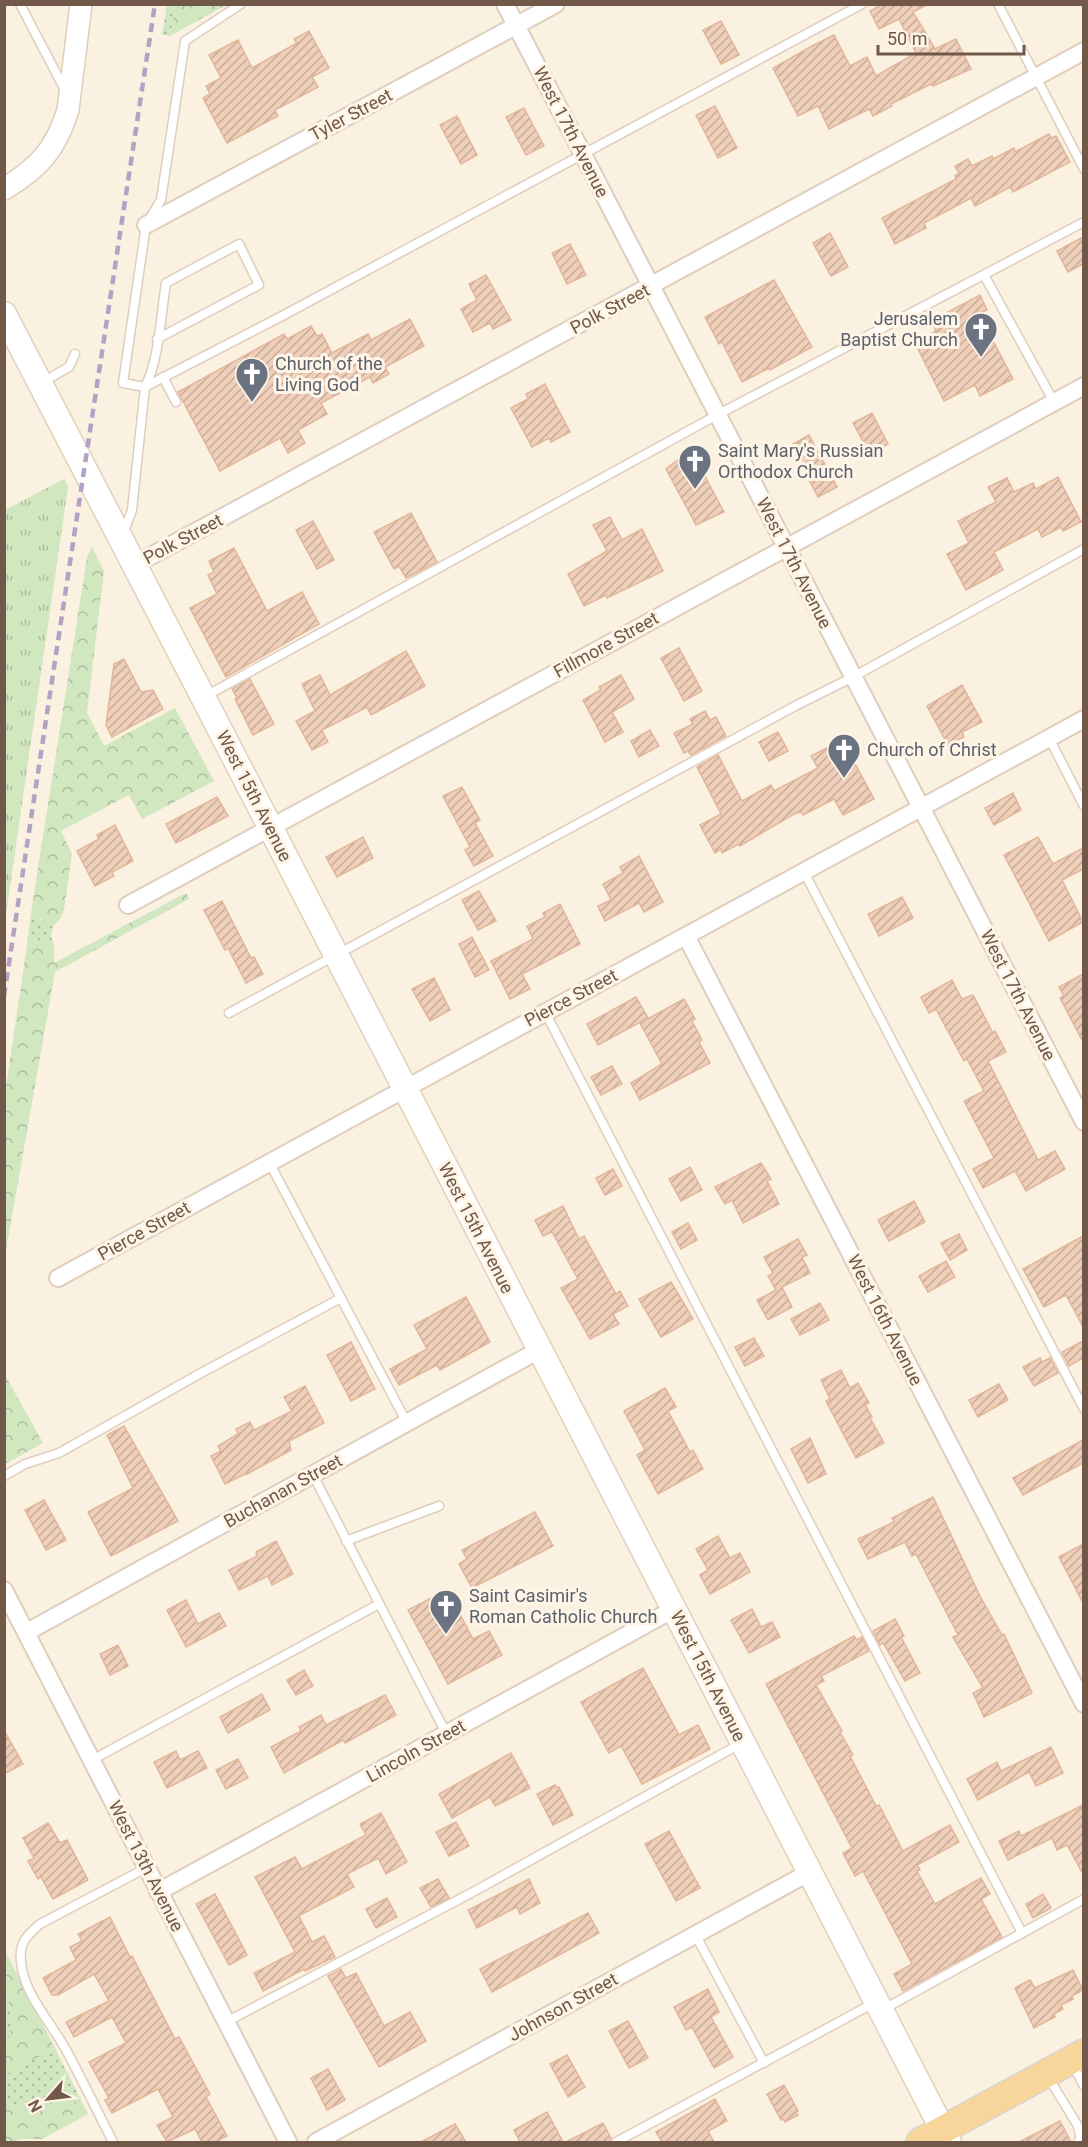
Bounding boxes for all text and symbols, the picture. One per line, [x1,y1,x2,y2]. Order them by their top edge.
scale bar [878,18,1024,56]
text: 50 m [887,28,927,49]
street label: West 17th Avenue [529,63,614,201]
street label: Tyler Street [306,84,396,145]
street label: Polk Street [566,279,653,338]
place label: Jerusalem Baptist Church [840,308,958,350]
church icon: Jerusalem Baptist Church [963,311,999,358]
place label: Church of the Living God [275,353,383,395]
church icon: Church of the Living God [234,356,270,403]
place label: Saint Mary's Russian Orthodox Church [718,440,883,482]
church icon: Saint Mary's Russian Orthodox Church [677,443,713,490]
street label: West 17th Avenue [752,494,837,632]
street label: Polk Street [139,509,226,568]
street label: Fillmore Street [550,607,662,682]
street label: West 15th Avenue [212,727,297,865]
church icon: Church of Christ [826,732,862,779]
place label: Church of Christ [867,739,997,760]
street label: West 17th Avenue [976,926,1061,1064]
street label: Pierce Street [521,964,621,1031]
street label: West 15th Avenue [434,1159,519,1297]
street label: Pierce Street [94,1197,194,1265]
street label: West 16th Avenue [843,1251,928,1389]
street label: Buchanan Street [220,1449,346,1532]
place label: Saint Casimir's Roman Catholic Church [469,1585,657,1627]
church icon: Saint Casimir's Roman Catholic Church [428,1588,464,1635]
street label: West 15th Avenue [666,1607,751,1745]
street label: Lincoln Street [363,1715,469,1786]
street label: West 13th Avenue [104,1797,189,1935]
street label: Johnson Street [505,1968,621,2045]
north arrow [18,2069,78,2129]
text: N [24,2096,46,2115]

